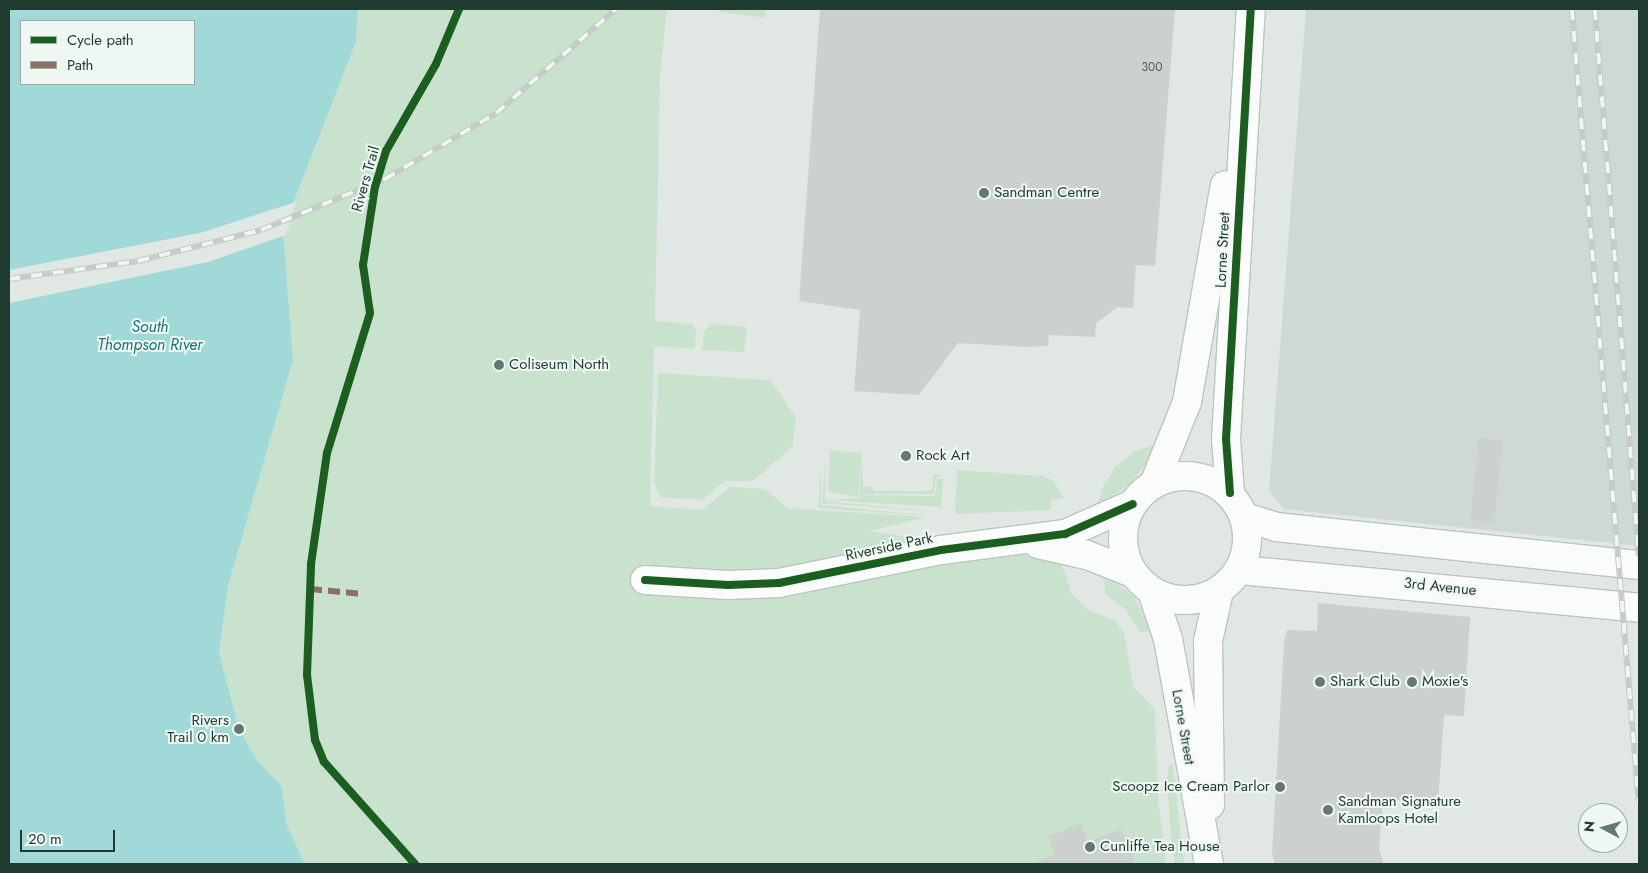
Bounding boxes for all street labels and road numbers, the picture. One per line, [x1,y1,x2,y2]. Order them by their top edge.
street label: Rivers Trail [348,144,384,214]
street label: Lorne Street [1212,212,1234,288]
street label: Riverside Park [844,529,934,565]
street label: 3rd Avenue [1403,574,1477,600]
street label: Lorne Street [1168,688,1198,766]

